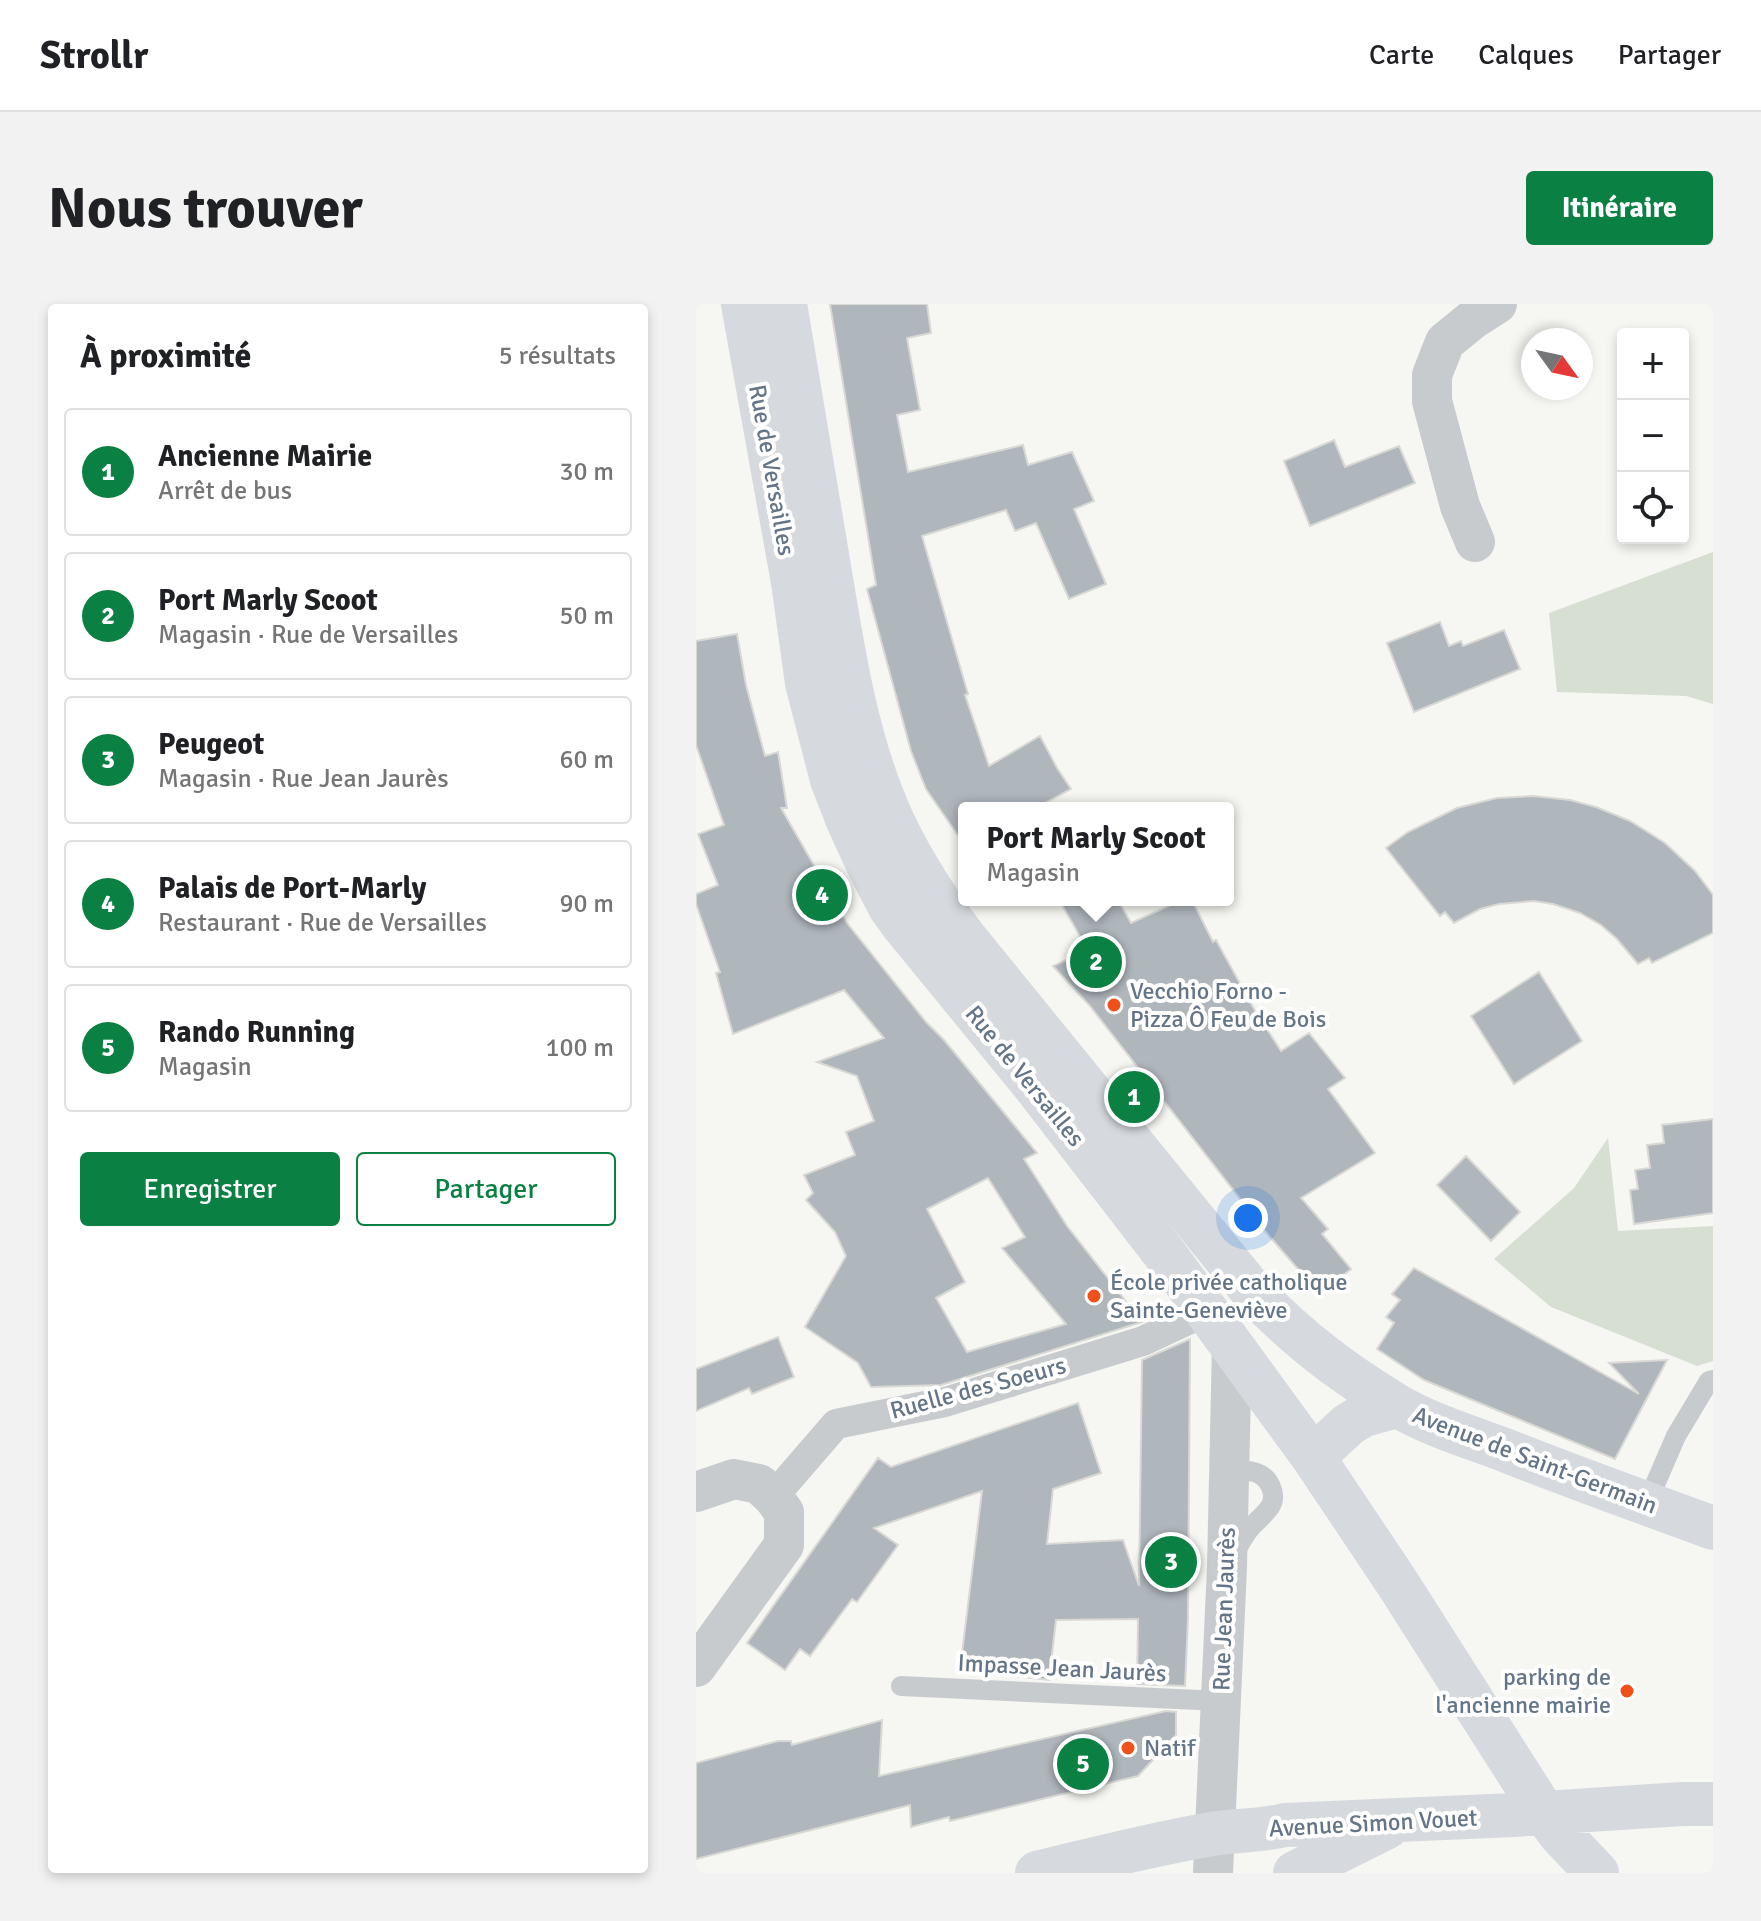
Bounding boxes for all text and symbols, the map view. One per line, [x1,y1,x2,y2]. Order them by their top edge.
text: Strollr [40,32,148,79]
text: Carte [1369,38,1434,72]
text: Calques [1478,38,1574,72]
text: Partager [1618,38,1721,72]
button: Itinéraire [1526,171,1713,245]
text: Nous trouver [48,174,363,243]
north arrow [1521,328,1593,400]
map controls [1617,328,1689,544]
button: + [1617,328,1689,400]
text: À proximité [80,335,251,377]
text: 5 résultats [499,340,616,372]
street label: Rue de Versailles [742,382,802,558]
button: − [1617,400,1689,472]
text: Ancienne Mairie [158,438,372,475]
text: 1 [101,456,115,488]
text: 30 m [559,456,614,488]
button: locate [1617,472,1689,544]
text: Arrêt de bus [158,475,292,507]
text: Port Marly Scoot [158,582,378,619]
text: 2 [101,600,115,632]
text: 50 m [559,600,614,632]
text: Magasin · Rue de Versailles [158,619,458,651]
text: Peugeot [158,726,264,763]
text: 3 [101,744,115,776]
text: 60 m [559,744,614,776]
text: Magasin · Rue Jean Jaurès [158,763,449,795]
popup [958,802,1234,906]
text: Port Marly Scoot [986,820,1206,857]
text: Magasin [986,857,1080,889]
pin: 4 [796,865,848,925]
text: Palais de Port-Marly [158,870,426,907]
text: 4 [101,888,115,920]
text: 90 m [559,888,614,920]
text: Restaurant · Rue de Versailles [158,907,487,939]
pin: 2 [1070,932,1122,992]
place label: Vecchio Forno - Pizza Ô Feu de Bois [1130,976,1326,1034]
marker: Vecchio Forno - Pizza Ô Feu de Bois [1105,996,1123,1014]
street label: Rue de Versailles [959,999,1091,1153]
text: Rando Running [158,1014,355,1051]
text: 5 [101,1032,115,1064]
text: 100 m [545,1032,614,1064]
text: Magasin [158,1051,252,1083]
pin: 1 [1108,1067,1160,1127]
button: Enregistrer [80,1152,340,1226]
button: Partager [356,1152,616,1226]
your location [1228,1198,1268,1238]
place label: École privée catholique Sainte-Geneviève [1110,1267,1348,1325]
marker: École privée catholique Sainte-Geneviève [1085,1287,1103,1305]
street label: Ruelle des Soeurs [887,1350,1069,1426]
street label: Avenue de Saint-Germain [1408,1399,1662,1521]
street label: Rue Jean Jaurès [1206,1527,1242,1691]
pin: 3 [1145,1532,1197,1592]
street label: Impasse Jean Jaurès [957,1648,1167,1688]
place label: parking de l'ancienne mairie [1435,1662,1611,1720]
marker: parking de l'ancienne mairie [1618,1682,1636,1700]
place label: Natif [1144,1733,1196,1763]
pin: 5 [1057,1734,1109,1794]
marker: Natif [1119,1739,1137,1757]
street label: Avenue Simon Vouet [1268,1803,1478,1843]

